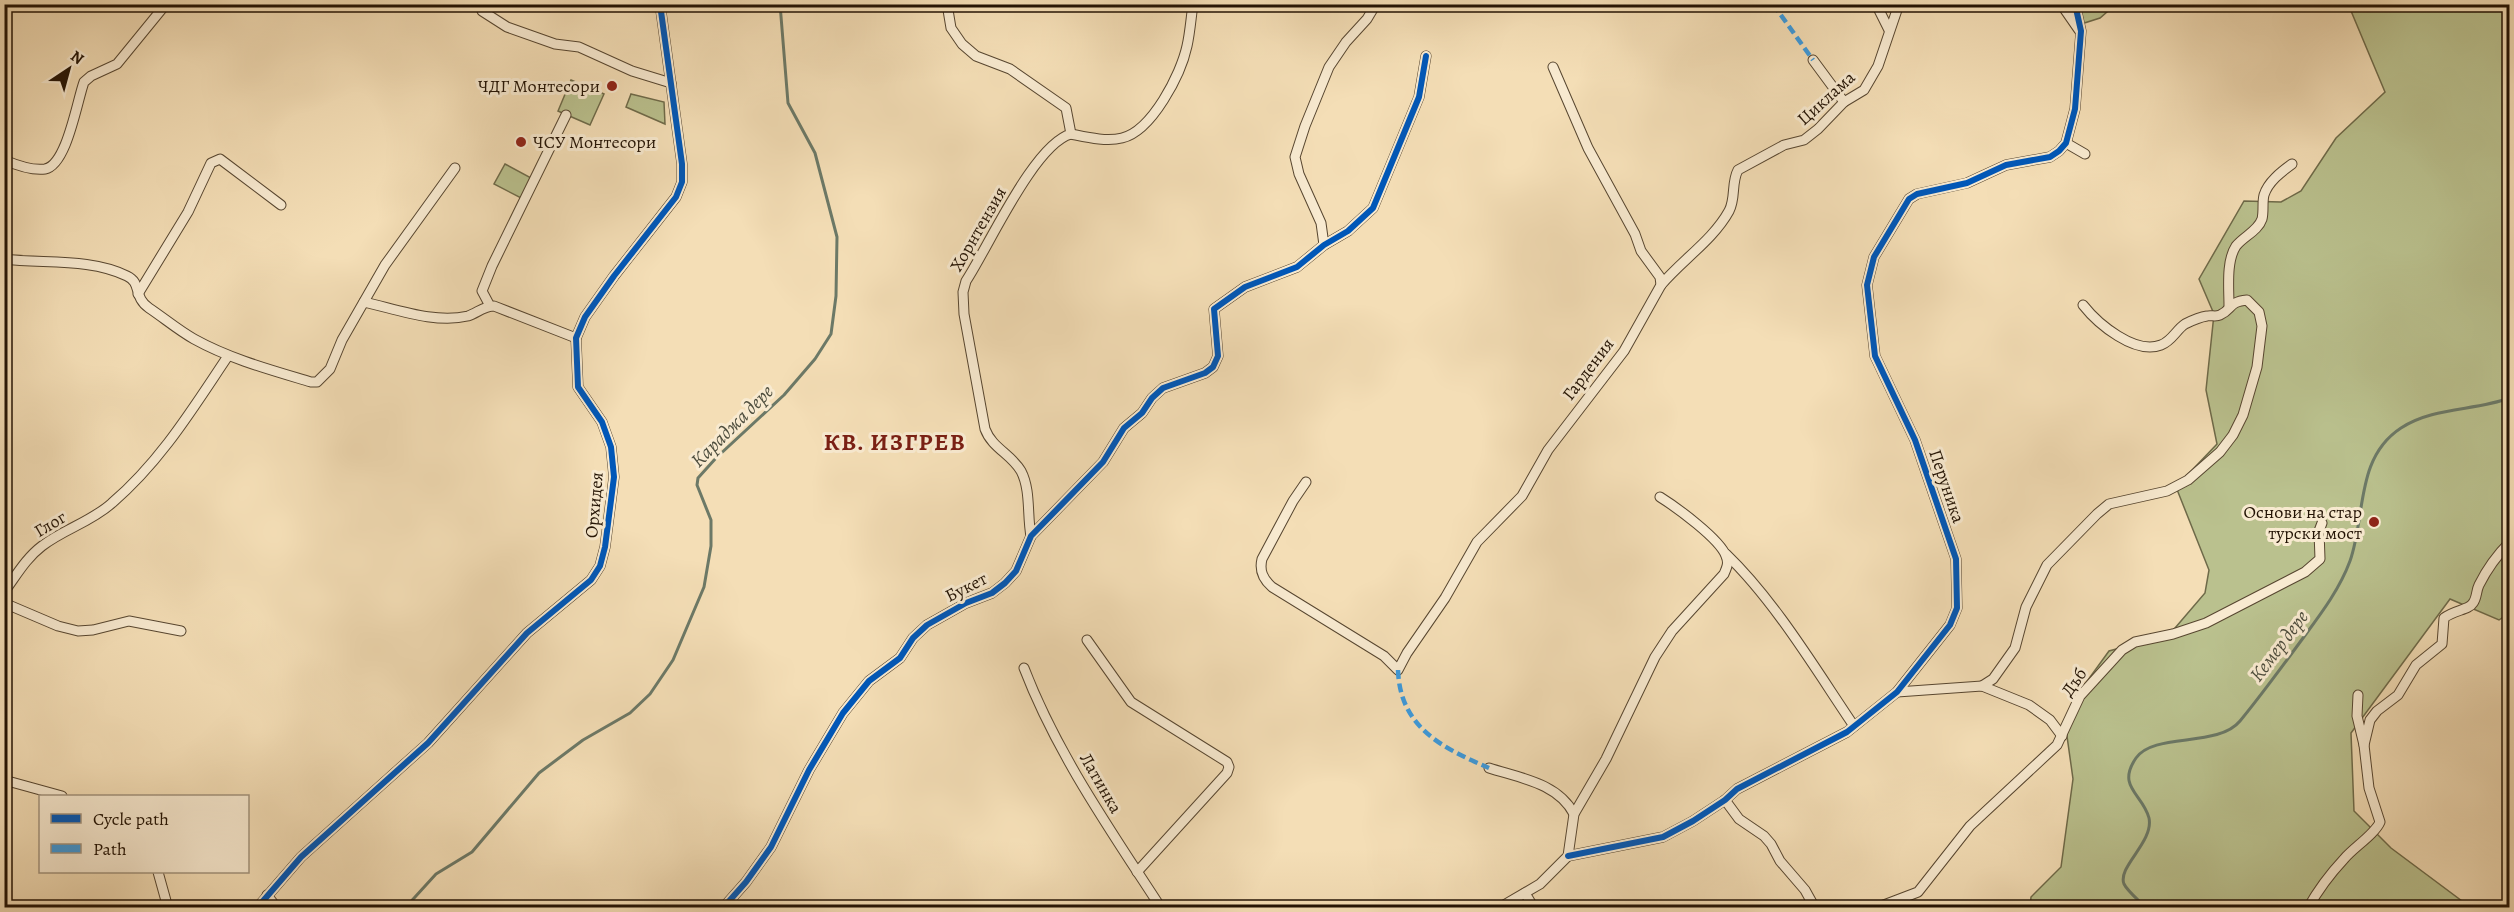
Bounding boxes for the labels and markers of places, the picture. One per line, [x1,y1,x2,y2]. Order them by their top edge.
place label: ЧДГ Монтесори [478,74,600,98]
marker: ЧДГ Монтесори [605,79,619,93]
place label: ЧСУ Монтесори [533,130,656,154]
marker: ЧСУ Монтесори [514,135,528,149]
place label: Основи на стар турски мост [2244,500,2362,545]
marker: Основи на стар турски мост [2367,515,2381,529]

